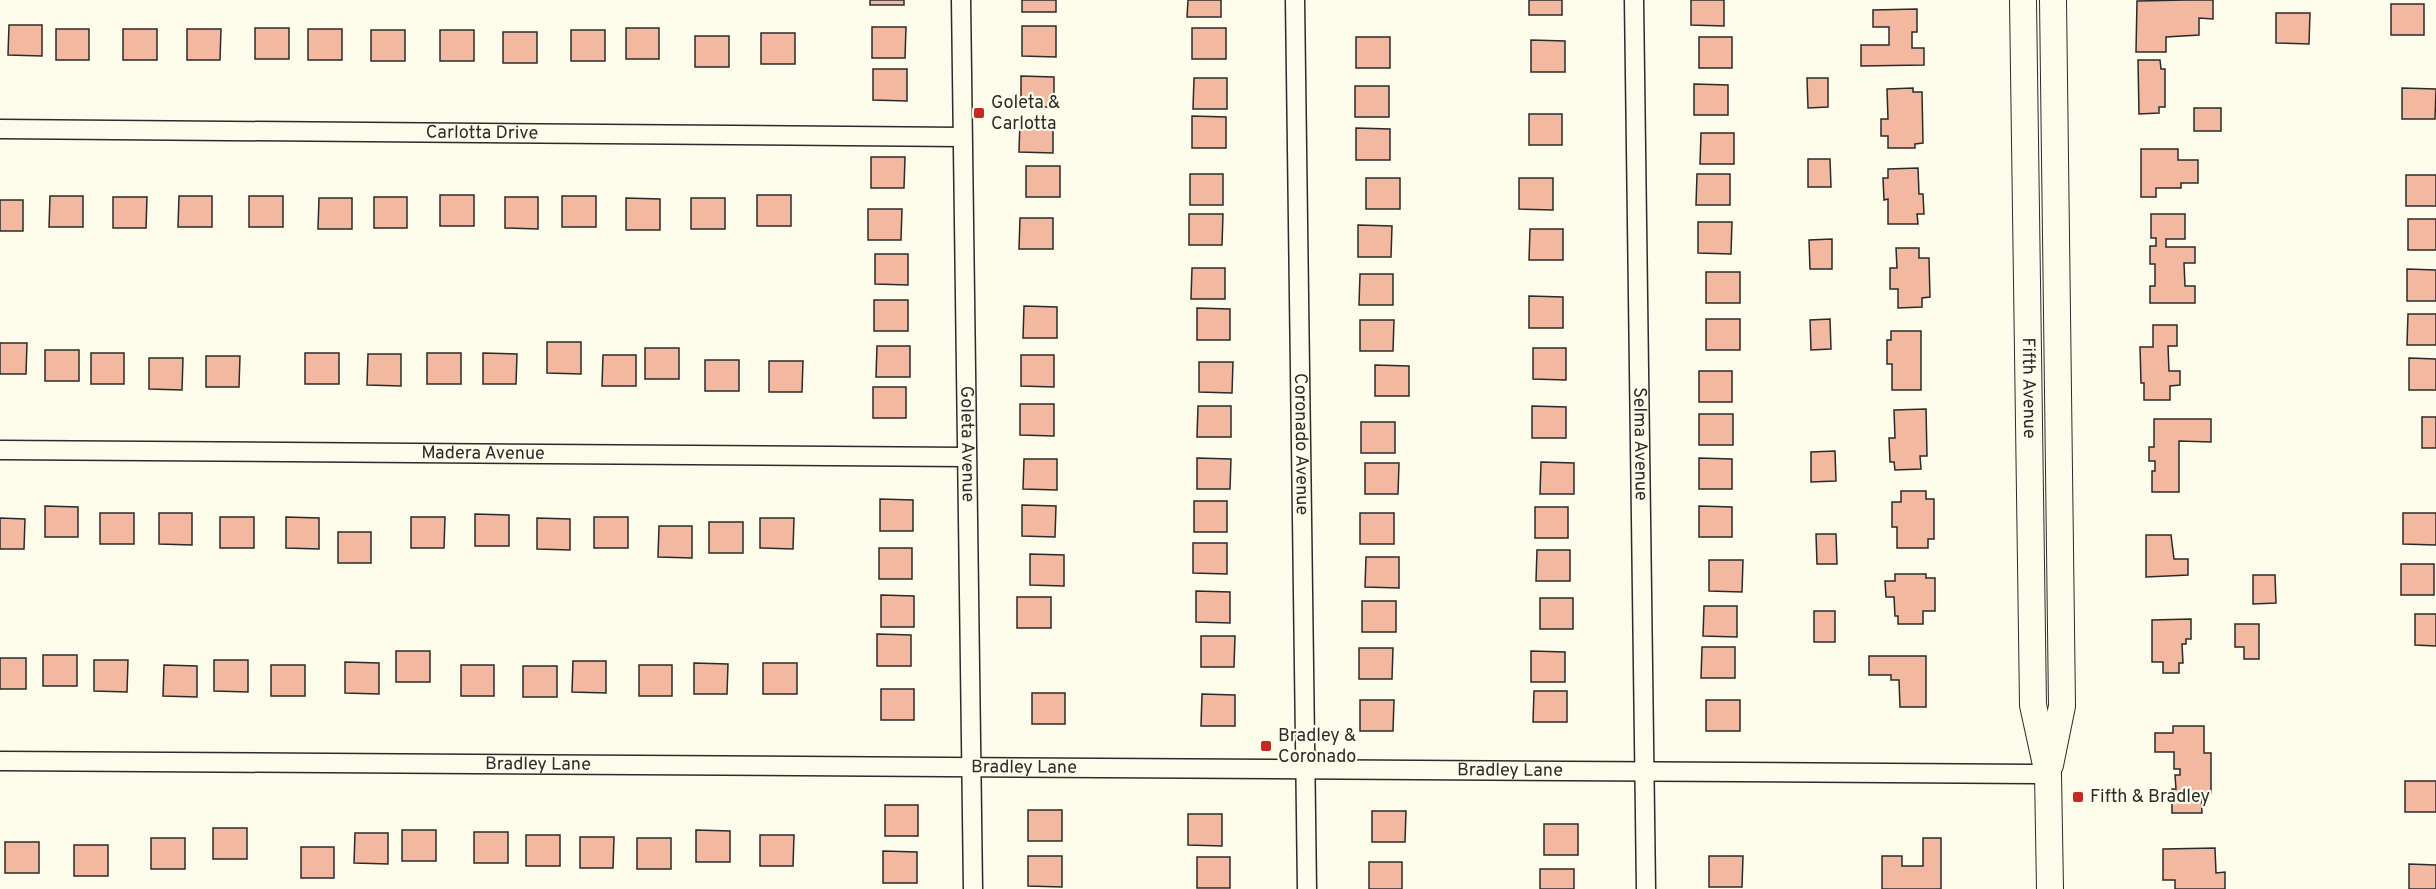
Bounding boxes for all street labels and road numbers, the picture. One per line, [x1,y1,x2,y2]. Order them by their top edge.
street label: Carlotta Drive [426,121,538,145]
street label: Fifth Avenue [2016,337,2041,439]
street label: Coronado Avenue [1289,373,1313,515]
street label: Goleta Avenue [955,386,979,502]
street label: Selma Avenue [1628,387,1652,501]
street label: Madera Avenue [421,442,545,465]
street label: Bradley Lane [485,753,591,776]
street label: Bradley Lane [971,756,1077,779]
street label: Bradley Lane [1457,759,1563,782]

